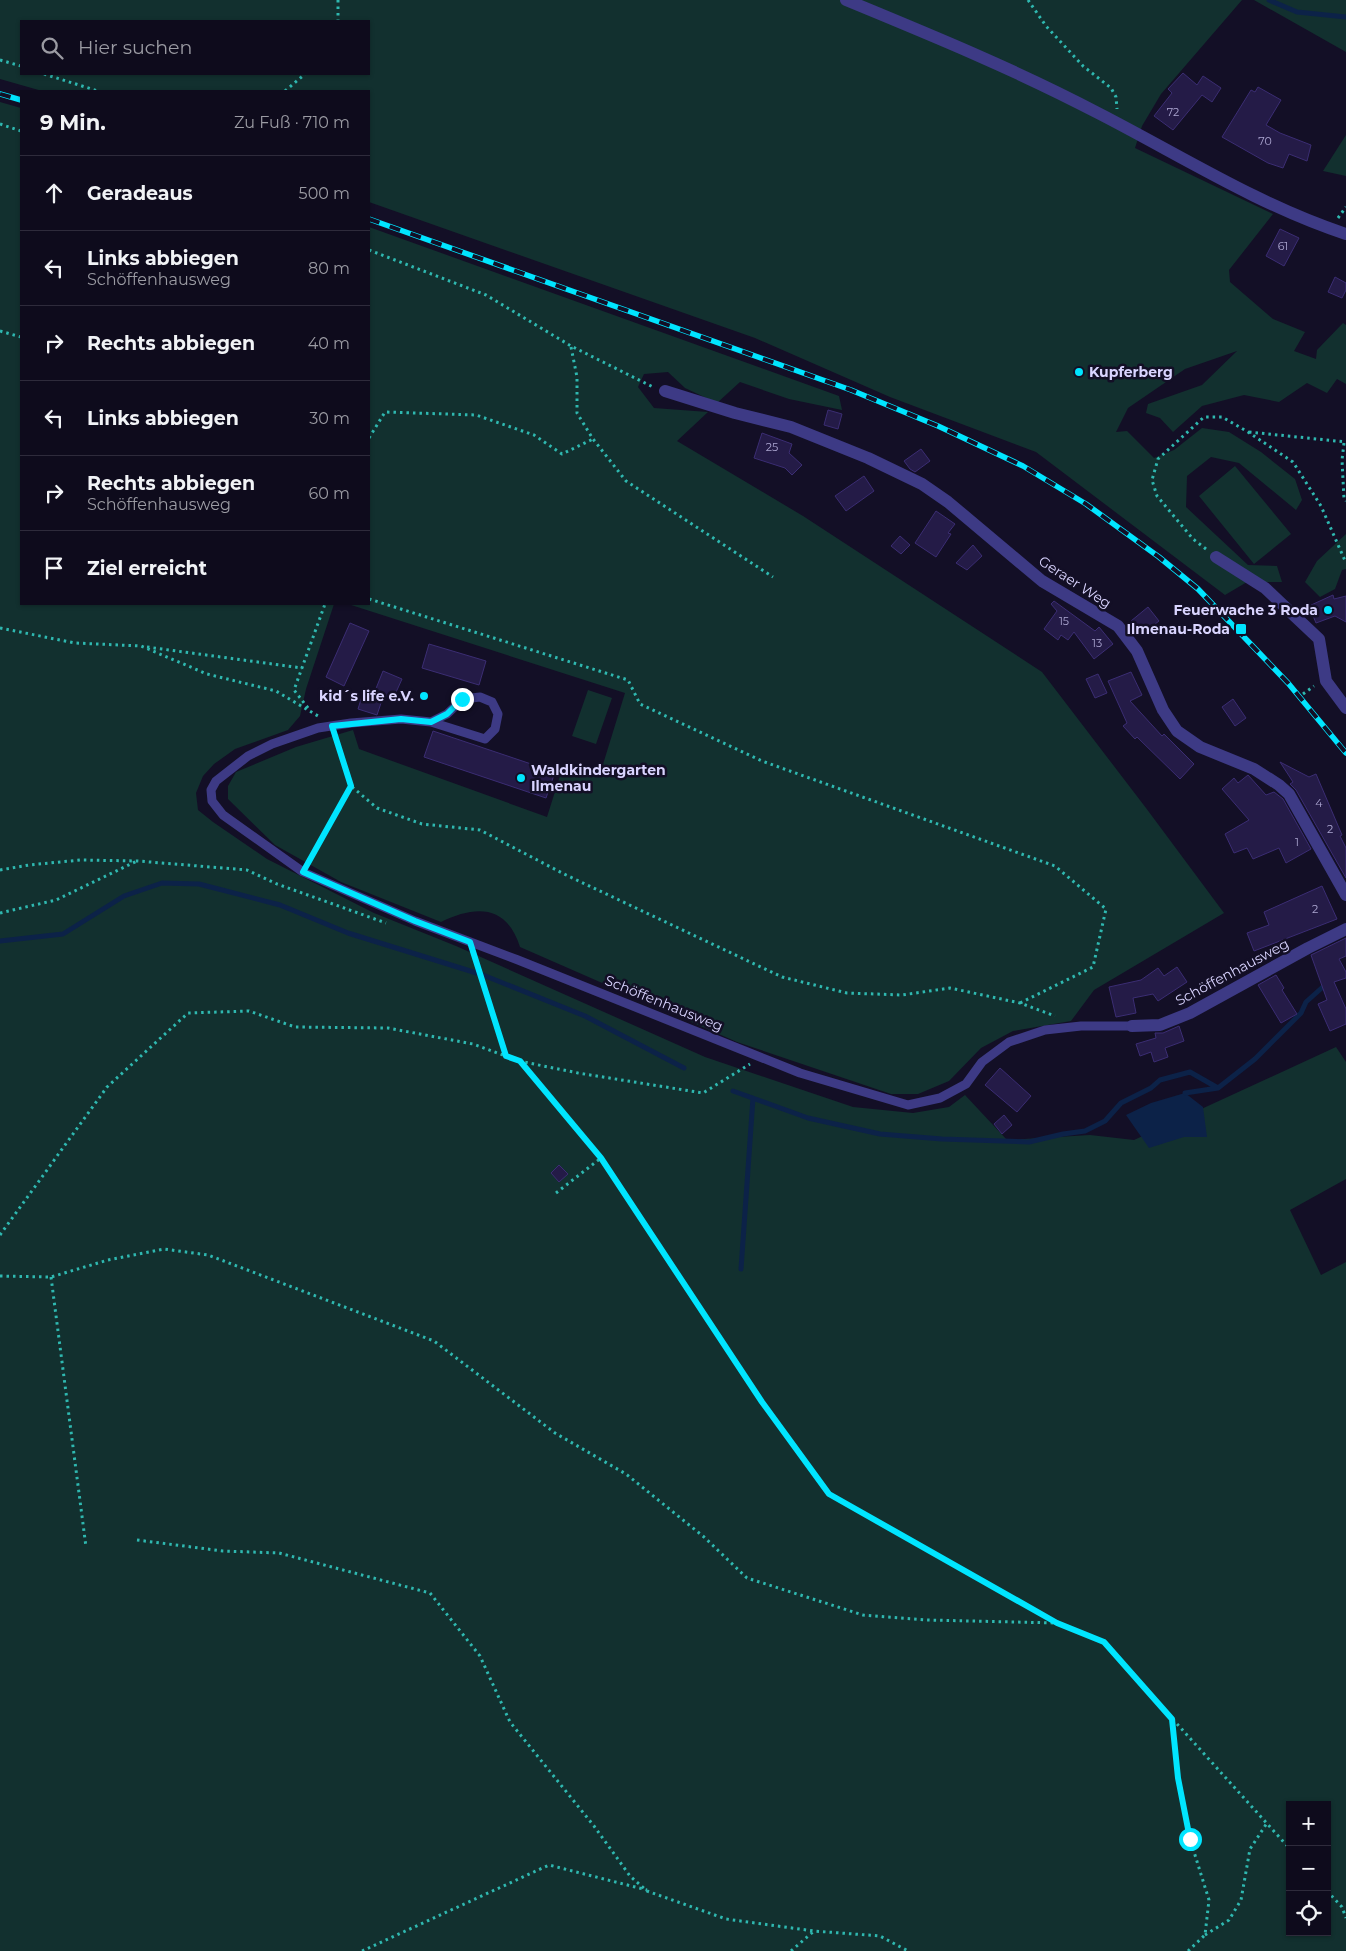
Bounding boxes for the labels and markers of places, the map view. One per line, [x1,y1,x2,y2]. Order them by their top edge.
place label: Kupferberg [1089,363,1173,381]
marker: Kupferberg [1073,366,1085,378]
place label: Feuerwache 3 Roda [1173,601,1318,619]
marker: Feuerwache 3 Roda [1322,604,1334,616]
place label: Ilmenau-Roda [1126,620,1230,638]
marker: Ilmenau-Roda [1234,622,1248,636]
place label: kid´s life e.V. [319,687,414,705]
marker: kid´s life e.V. [418,690,430,702]
place label: Waldkindergarten Ilmenau [531,761,666,795]
marker: Waldkindergarten Ilmenau [515,772,527,784]

